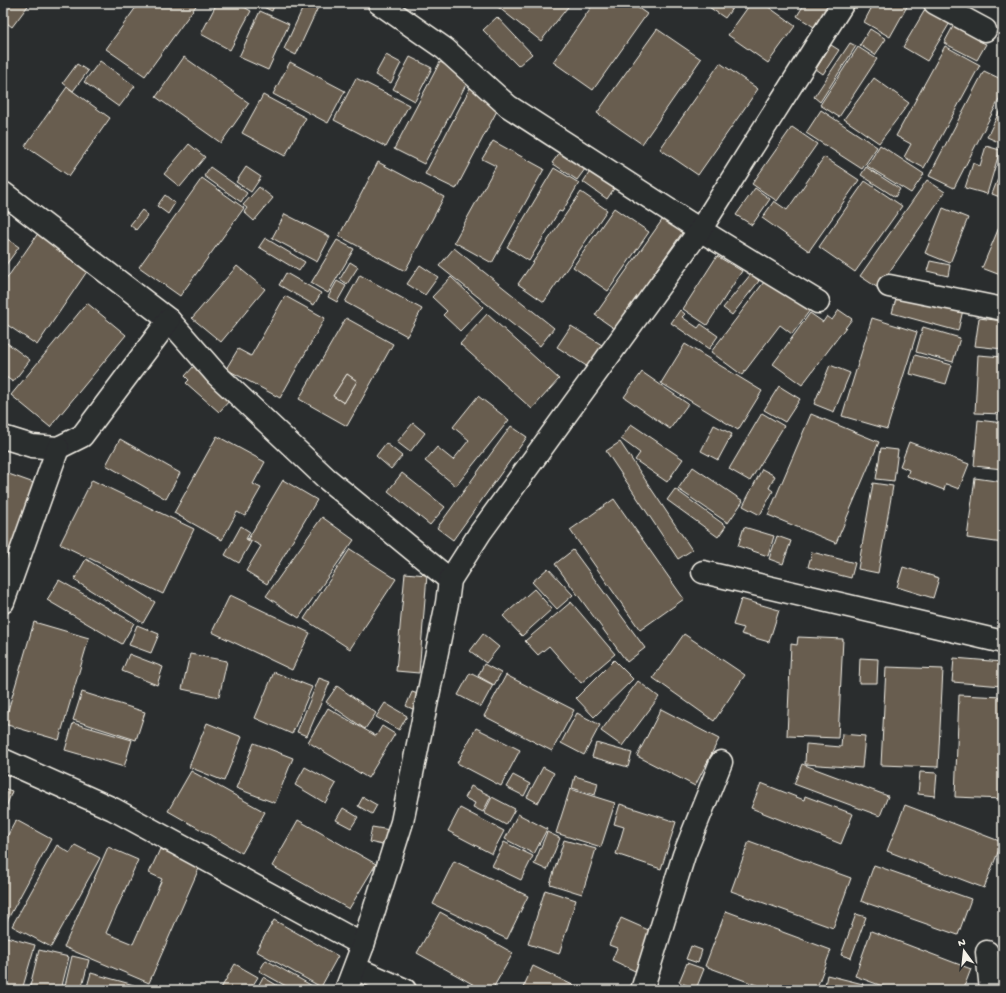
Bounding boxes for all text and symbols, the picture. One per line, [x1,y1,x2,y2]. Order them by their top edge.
north arrow [944,931,984,971]
text: N [957,937,967,950]

